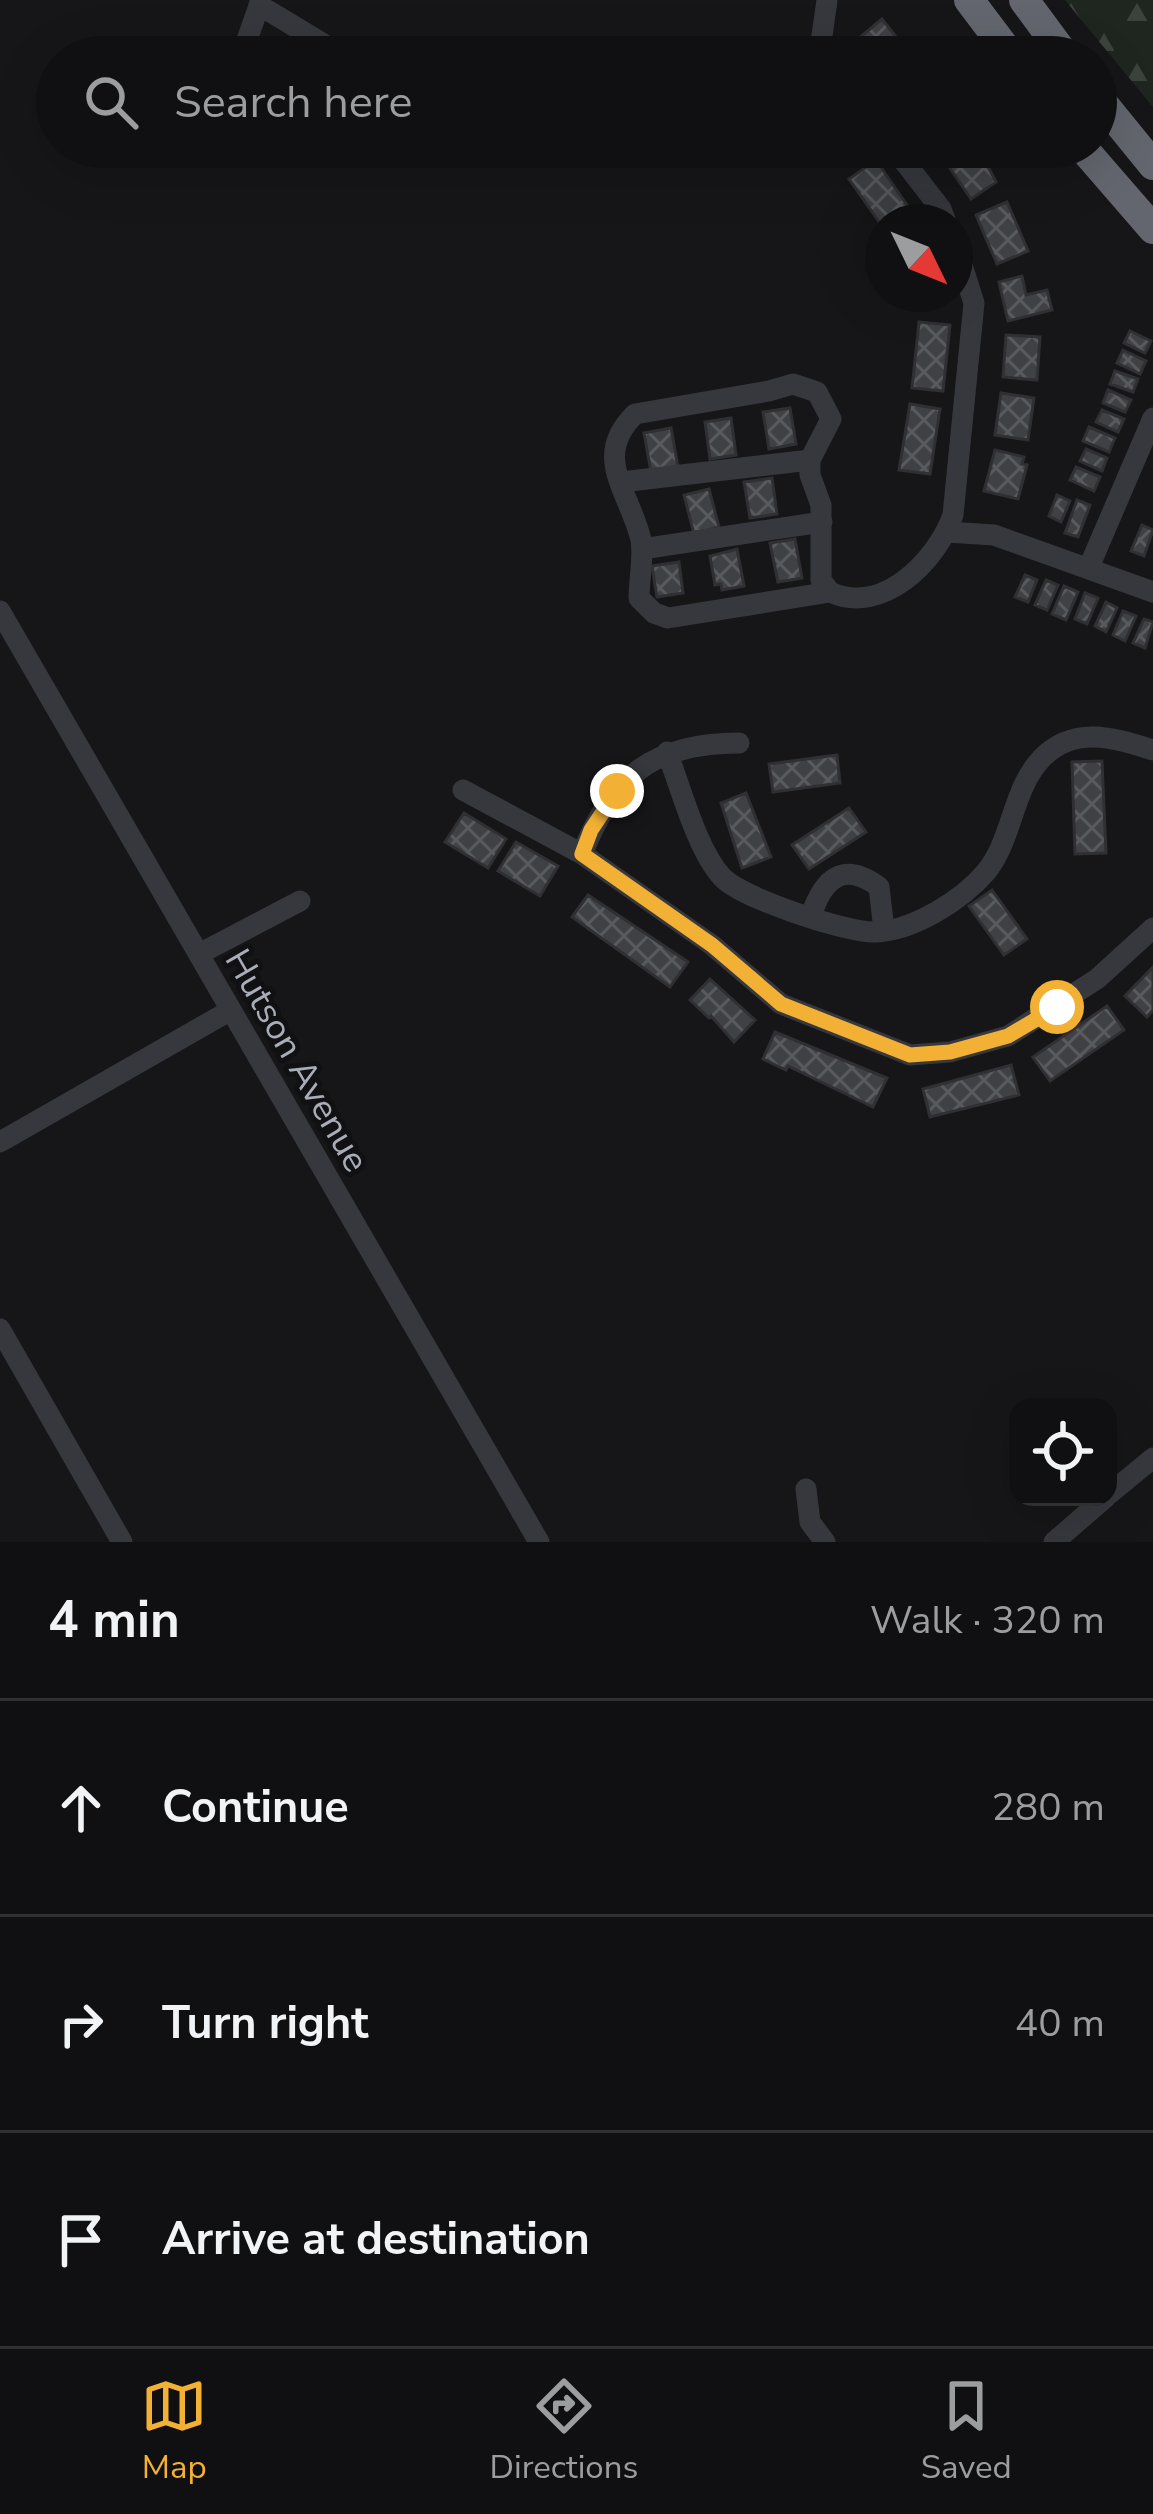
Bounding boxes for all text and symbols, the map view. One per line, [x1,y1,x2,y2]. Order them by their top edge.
search box [36,36,1117,168]
icon: search [78,69,144,135]
text: Search here [174,72,413,133]
north arrow [865,204,973,312]
route end [590,764,644,818]
street label: Hutson Avenue [213,940,380,1181]
route start [1030,980,1084,1034]
map controls [1009,1398,1117,1506]
button: locate [1009,1398,1117,1506]
text: 4 min [48,1585,180,1655]
text: Walk · 320 m [870,1594,1105,1647]
icon: ahead [48,1775,114,1841]
text: Continue [162,1777,349,1838]
text: 280 m [991,1781,1105,1834]
icon: right [48,1991,114,2057]
text: Turn right [162,1993,369,2054]
text: 40 m [1015,1997,1105,2050]
icon: arrive [48,2207,114,2273]
text: Arrive at destination [162,2209,590,2270]
tab: Map [141,2373,207,2490]
tab: Directions [490,2373,638,2490]
tab: Saved [921,2373,1012,2490]

